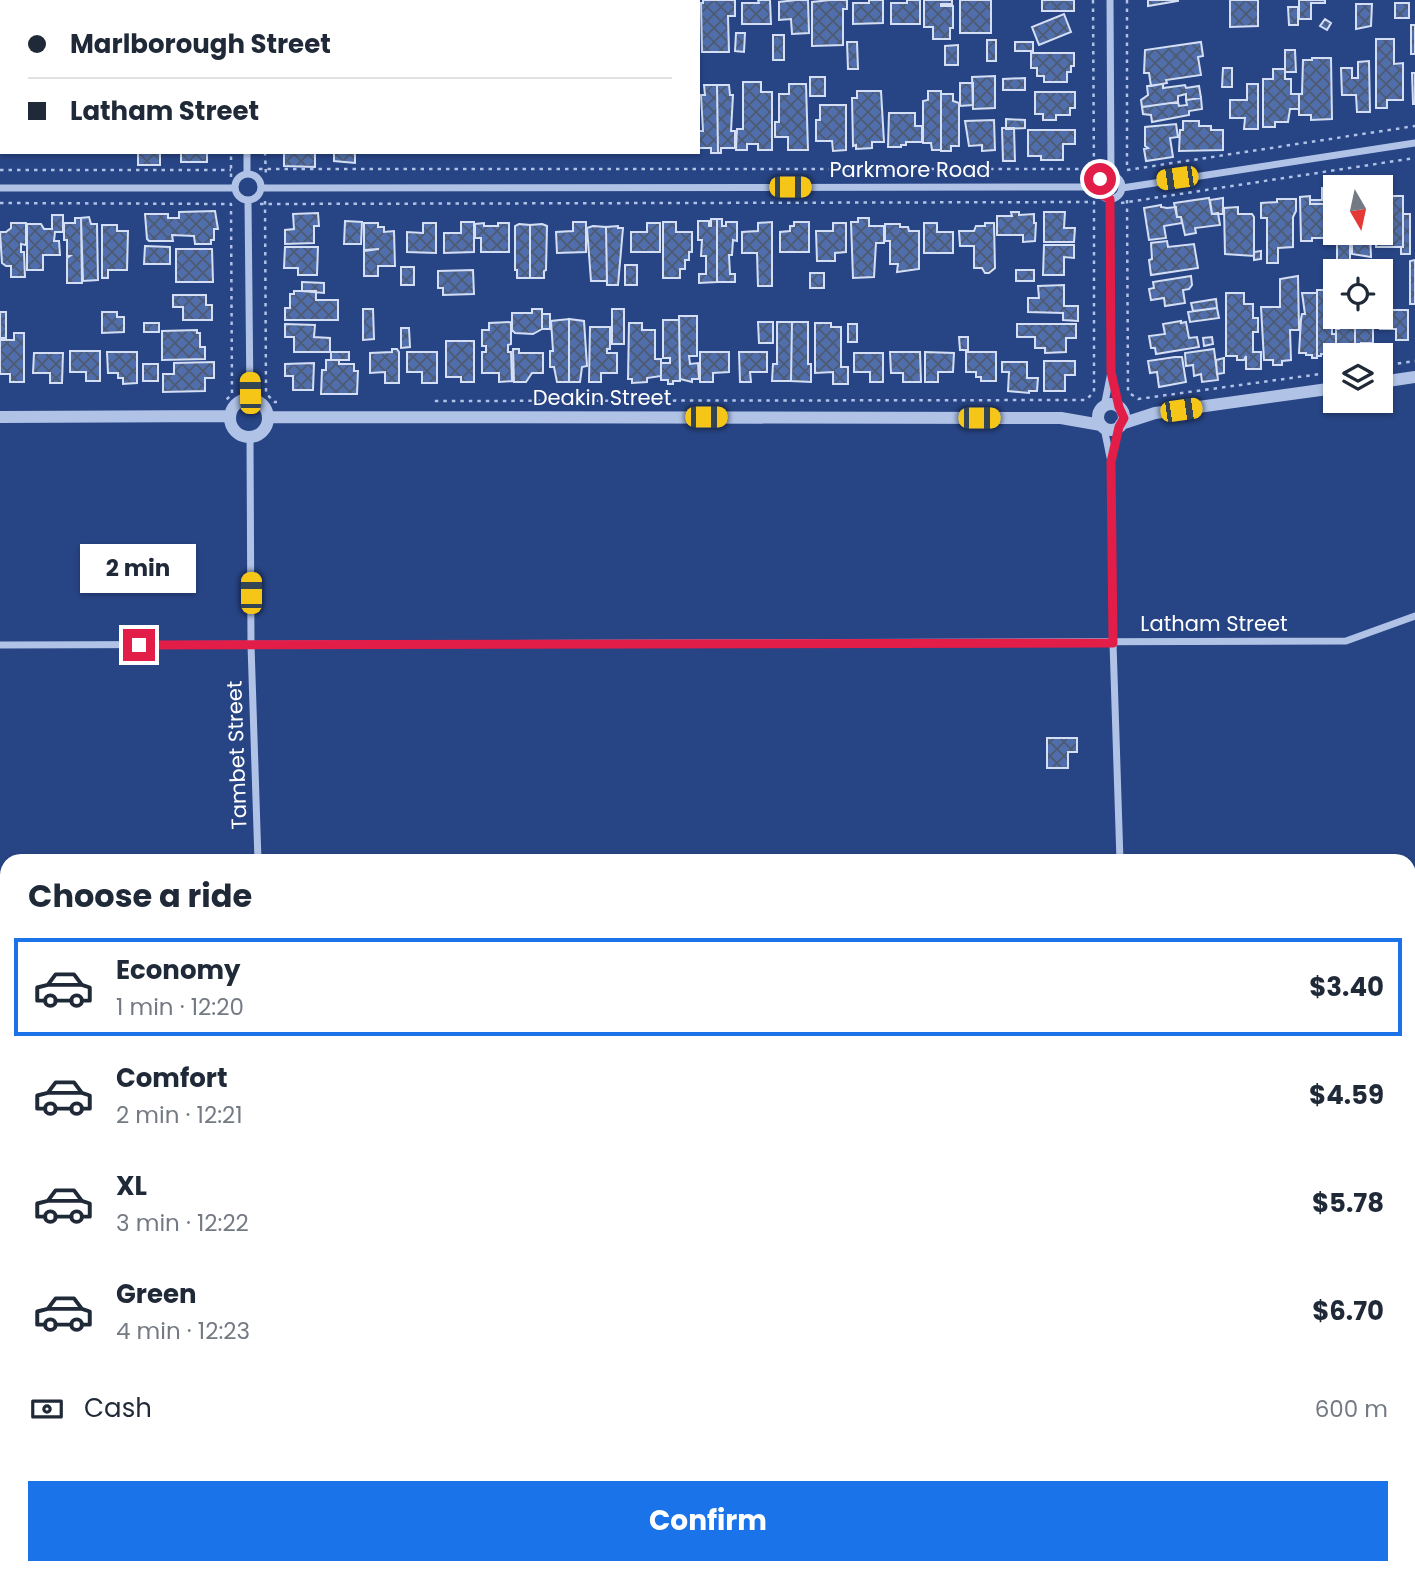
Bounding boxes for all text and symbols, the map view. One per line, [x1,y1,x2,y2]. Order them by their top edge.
text: Marlborough Street [70,26,331,62]
text: Latham Street [70,93,259,129]
street label: Parkmore Road [829,155,991,184]
route start [1084,163,1116,195]
car [1155,165,1200,191]
north arrow [1323,175,1393,245]
map controls [1323,175,1393,413]
car [770,177,812,198]
button: locate [1323,259,1393,329]
button: layers [1323,343,1393,413]
car [240,372,261,414]
street label: Deakin Street [533,383,671,412]
car [1159,397,1204,423]
car [686,407,728,428]
car [959,408,1001,429]
callout: 2 min [81,544,197,592]
text: 2 min [106,552,170,584]
car [241,572,262,614]
street label: Latham Street [1140,609,1288,638]
route end [123,629,155,661]
street label: Tambet Street [219,680,254,830]
text: Choose a ride [28,873,252,918]
text: Economy [116,952,240,988]
icon: car [32,956,95,1019]
text: $3.40 [1309,969,1384,1005]
text: 1 min · 12:20 [116,991,244,1023]
text: Comfort [116,1060,228,1096]
icon: car [32,1064,95,1127]
text: $4.59 [1309,1077,1384,1113]
text: 2 min · 12:21 [116,1099,243,1131]
text: XL [116,1168,147,1204]
icon: car [32,1172,95,1235]
text: $5.78 [1312,1185,1384,1221]
text: 3 min · 12:22 [116,1207,249,1239]
text: Green [116,1276,197,1312]
icon: car [32,1280,95,1343]
text: $6.70 [1312,1293,1384,1329]
text: 4 min · 12:23 [116,1315,250,1347]
icon: cash [28,1390,66,1428]
text: Cash [84,1390,152,1426]
text: 600 m [1315,1393,1388,1425]
button: Confirm [28,1481,1388,1561]

